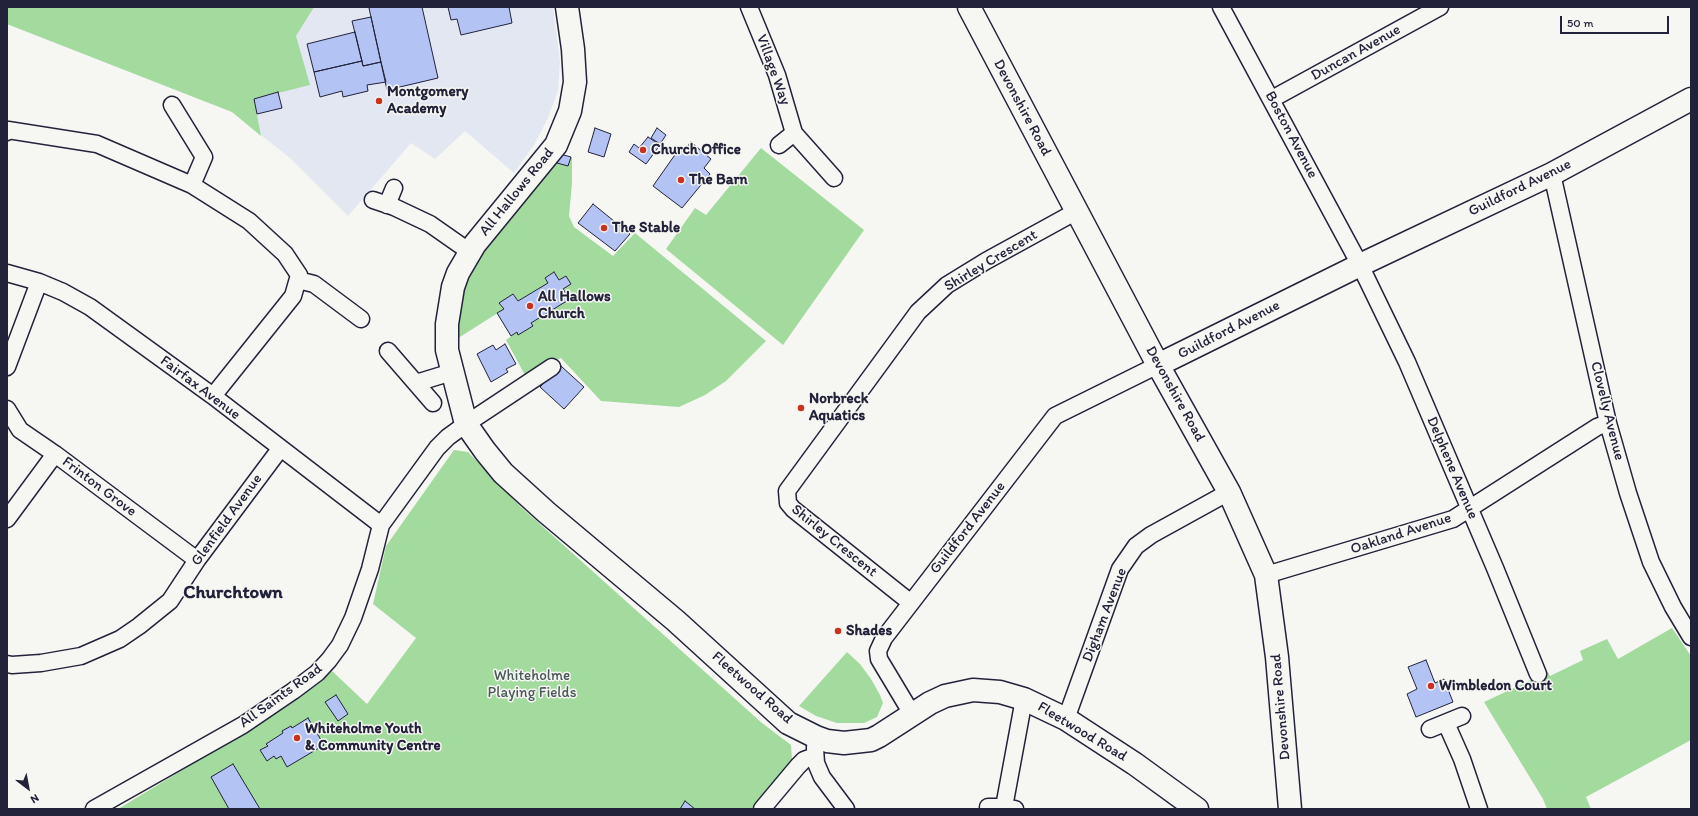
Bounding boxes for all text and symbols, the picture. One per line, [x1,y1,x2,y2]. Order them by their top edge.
scale bar [1562,8,1671,34]
text: 50 m [1567,16,1593,30]
street label: Duncan Avenue [1308,21,1404,85]
street label: Village Way [752,32,794,108]
street label: Devonshire Road [989,57,1055,159]
place label: Montgomery Academy [387,83,468,118]
street label: Boston Avenue [1261,88,1321,182]
marker: Montgomery Academy [374,96,384,106]
place label: Church Office [651,141,741,159]
street label: All Hallows Road [476,144,558,240]
marker: Church Office [638,145,648,155]
street label: Guildford Avenue [1466,155,1574,221]
place label: The Barn [689,171,747,189]
marker: The Barn [676,175,686,185]
place label: The Stable [612,219,680,237]
marker: The Stable [599,223,609,233]
street label: Shirley Crescent [941,226,1041,296]
place label: All Hallows Church [538,288,611,323]
street label: Guildford Avenue [1175,296,1283,364]
marker: All Hallows Church [525,301,535,311]
street label: Devonshire Road [1141,343,1209,445]
street label: Fairfax Avenue [156,352,244,424]
street label: Clovelly Avenue [1586,360,1628,462]
place label: Norbreck Aquatics [809,390,868,425]
marker: Norbreck Aquatics [796,403,806,413]
street label: Delphene Avenue [1422,414,1482,522]
street label: Frinton Grove [58,453,140,521]
street label: Glenfield Avenue [188,471,266,569]
street label: Guildford Avenue [926,478,1010,578]
street label: Shirley Crescent [787,501,881,581]
street label: Oakland Avenue [1348,509,1454,559]
street label: Digham Avenue [1079,565,1131,665]
district label: Churchtown [183,582,283,604]
place label: Shades [846,622,892,640]
marker: Shades [833,626,843,636]
street label: Fleetwood Road [708,648,796,728]
street label: Devonshire Road [1267,653,1295,761]
street label: All Saints Road [236,660,326,732]
park label: Whiteholme Playing Fields [488,667,576,702]
place label: Wimbledon Court [1439,677,1552,695]
marker: Wimbledon Court [1426,681,1436,691]
street label: Fleetwood Road [1034,698,1130,766]
place label: Whiteholme Youth & Community Centre [305,720,441,755]
marker: Whiteholme Youth & Community Centre [292,733,302,743]
north arrow [8,768,48,808]
text: N [28,791,41,806]

